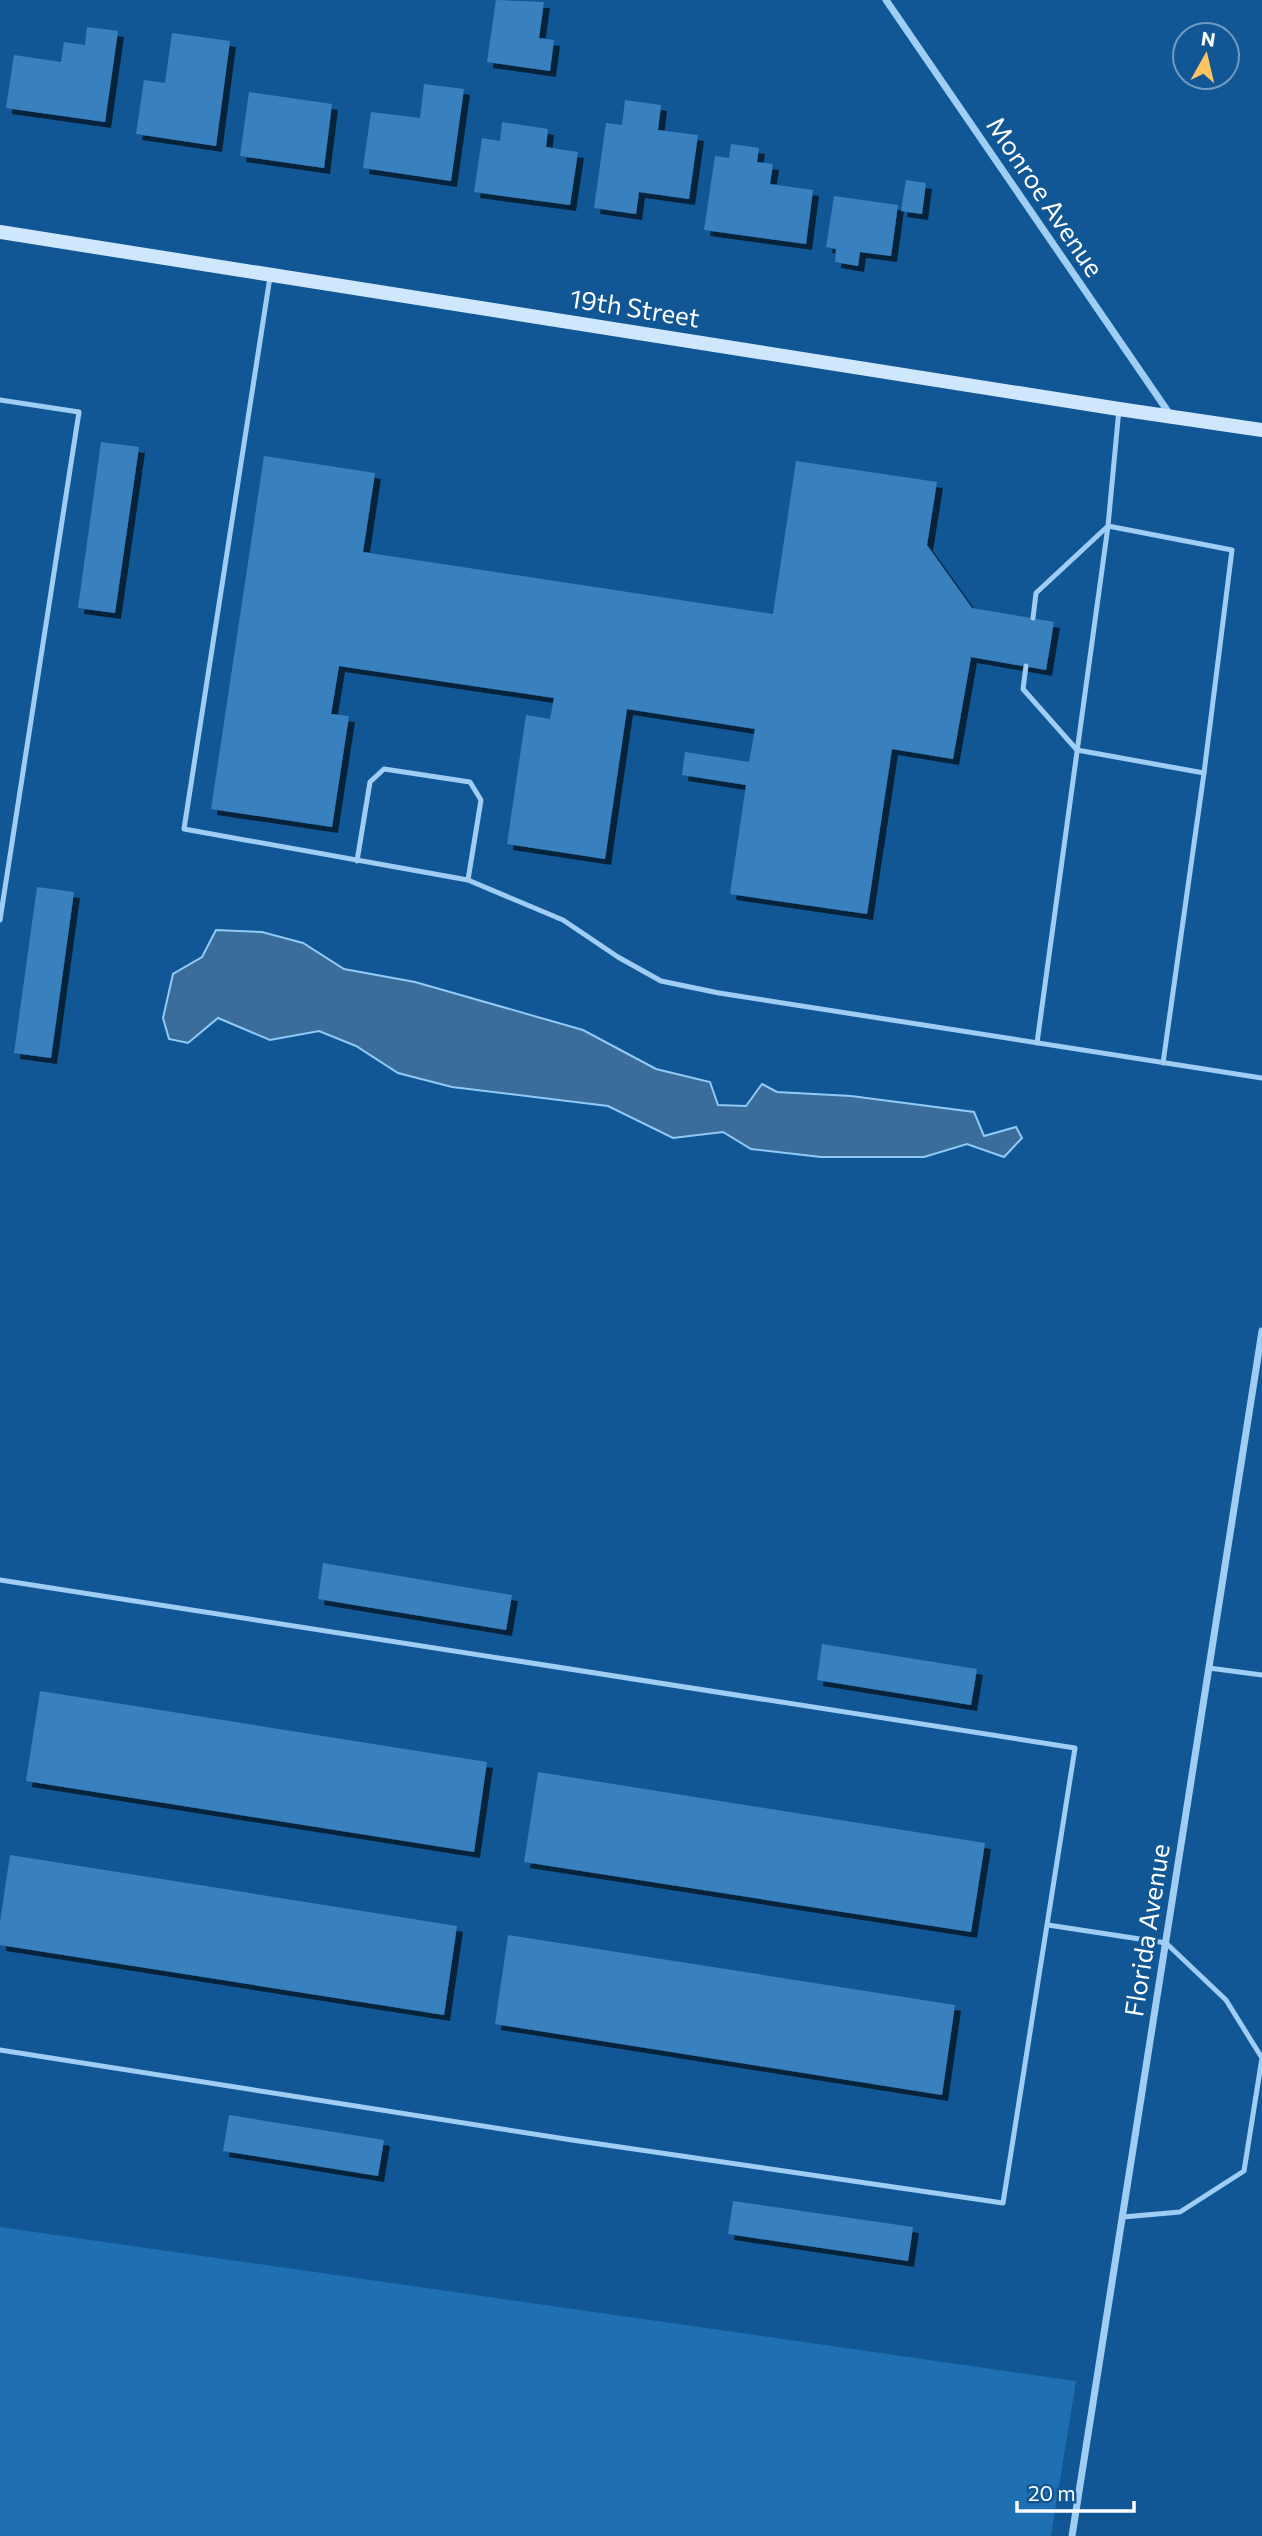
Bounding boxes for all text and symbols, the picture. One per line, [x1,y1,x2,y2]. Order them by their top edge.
north arrow [1171,21,1241,91]
text: N [1200,26,1217,51]
street label: Monroe Avenue [981,110,1111,282]
street label: 19th Street [568,281,702,333]
street label: Florida Avenue [1117,1841,1175,2019]
scale bar [1017,2470,1134,2514]
text: 20 m [1028,2480,1076,2505]

